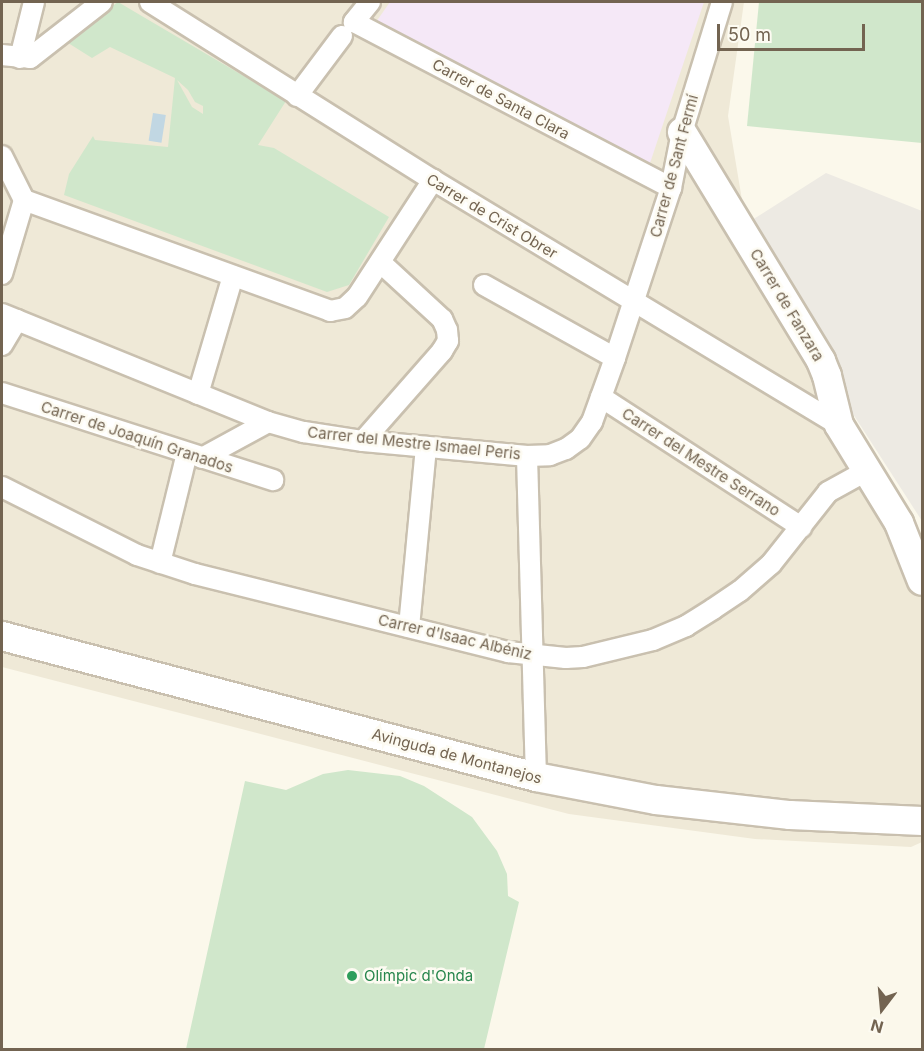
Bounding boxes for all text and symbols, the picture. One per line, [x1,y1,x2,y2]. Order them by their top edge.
scale bar [720,12,868,50]
text: 50 m [728,24,771,45]
street label: Carrer de Santa Clara [429,55,573,143]
street label: Carrer de Sant Fermí [646,93,702,239]
street label: Carrer de Crist Obrer [423,170,561,262]
street label: Carrer de Fanzara [746,246,828,364]
street label: Carrer de Joaquín Granados [39,397,235,477]
street label: Carrer del Mestre Serrano [619,404,783,520]
street label: Carrer del Mestre Ismael Peris [306,423,522,463]
street label: Carrer d'Isaac Albéniz [376,611,534,663]
street label: Avinguda de Montanejos [370,725,544,787]
place label: Olímpic d'Onda [364,967,473,985]
marker: Olímpic d'Onda [345,969,359,983]
north arrow [852,979,912,1039]
text: N [868,1015,886,1038]

